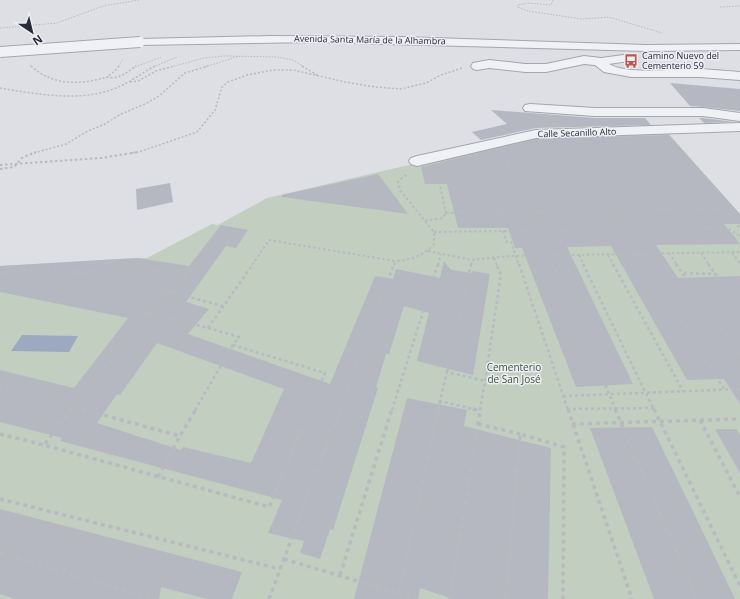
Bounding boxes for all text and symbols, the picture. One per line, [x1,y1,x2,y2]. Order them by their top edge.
north arrow [12,12,52,52]
text: N [30,32,46,49]
street label: Avenida Santa María de la Alhambra [294,32,446,47]
place label: Camino Nuevo del Cementerio 59 [642,49,719,72]
bus stop icon: Camino Nuevo del Cementerio 59 [623,53,639,69]
street label: Calle Secanillo Alto [537,125,616,140]
park label: Cementerio de San José [487,360,541,386]

